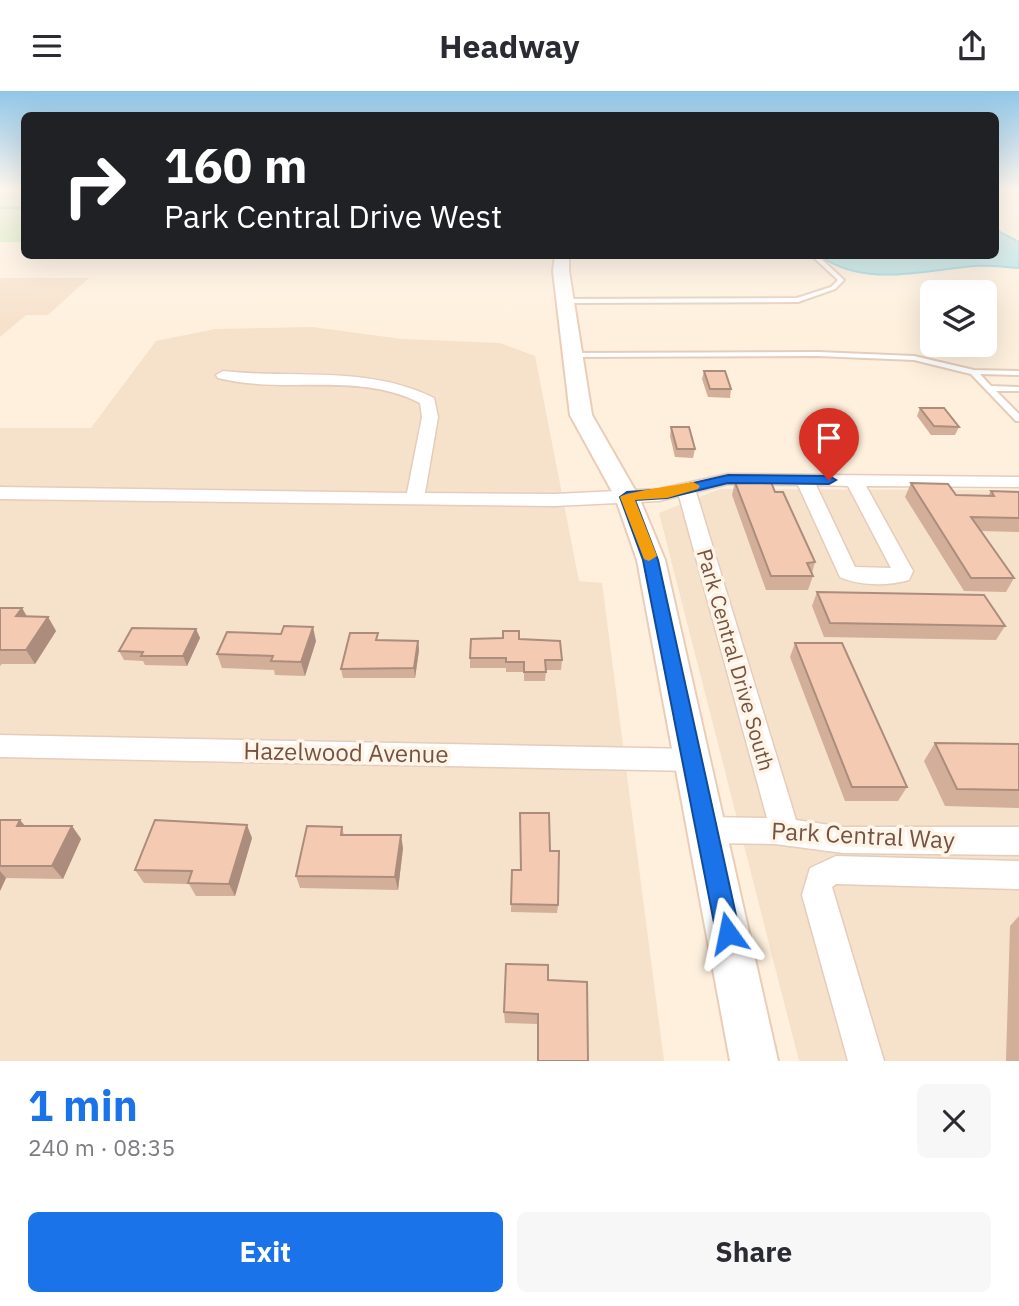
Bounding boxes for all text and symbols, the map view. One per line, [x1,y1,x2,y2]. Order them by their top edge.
text: Headway [439,25,580,67]
icon: menu [28,27,66,65]
icon: share [953,27,991,65]
text: 160 m [164,133,308,196]
icon: right [49,140,140,231]
text: Park Central Drive West [164,195,502,237]
map controls [920,280,997,357]
button: layers [920,280,997,357]
pin [799,408,859,480]
icon: arrive [810,419,848,457]
street label: Park Central Drive South [691,545,781,774]
street label: Hazelwood Avenue [243,734,449,770]
street label: Park Central Way [770,814,956,856]
position arrow [691,896,765,970]
text: 1 min [28,1078,138,1133]
button: close [917,1084,991,1158]
text: 240 m · 08:35 [28,1132,175,1162]
button: Exit [28,1212,503,1292]
button: Share [517,1212,991,1292]

